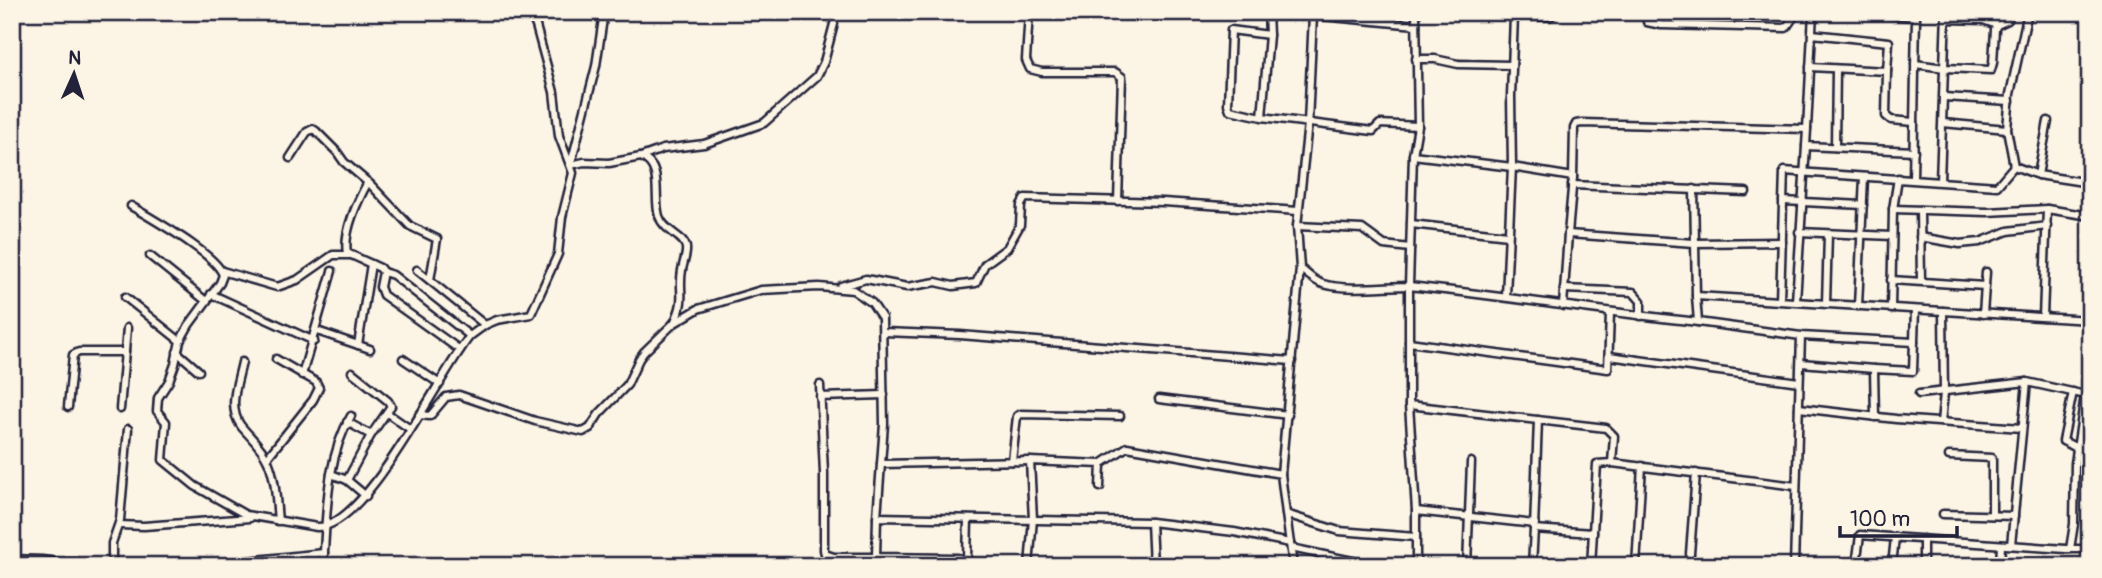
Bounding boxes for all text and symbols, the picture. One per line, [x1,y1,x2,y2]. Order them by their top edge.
north arrow [38,38,108,108]
text: N [68,46,82,70]
scale bar [1840,494,1957,538]
text: 100 m [1850,506,1910,533]

